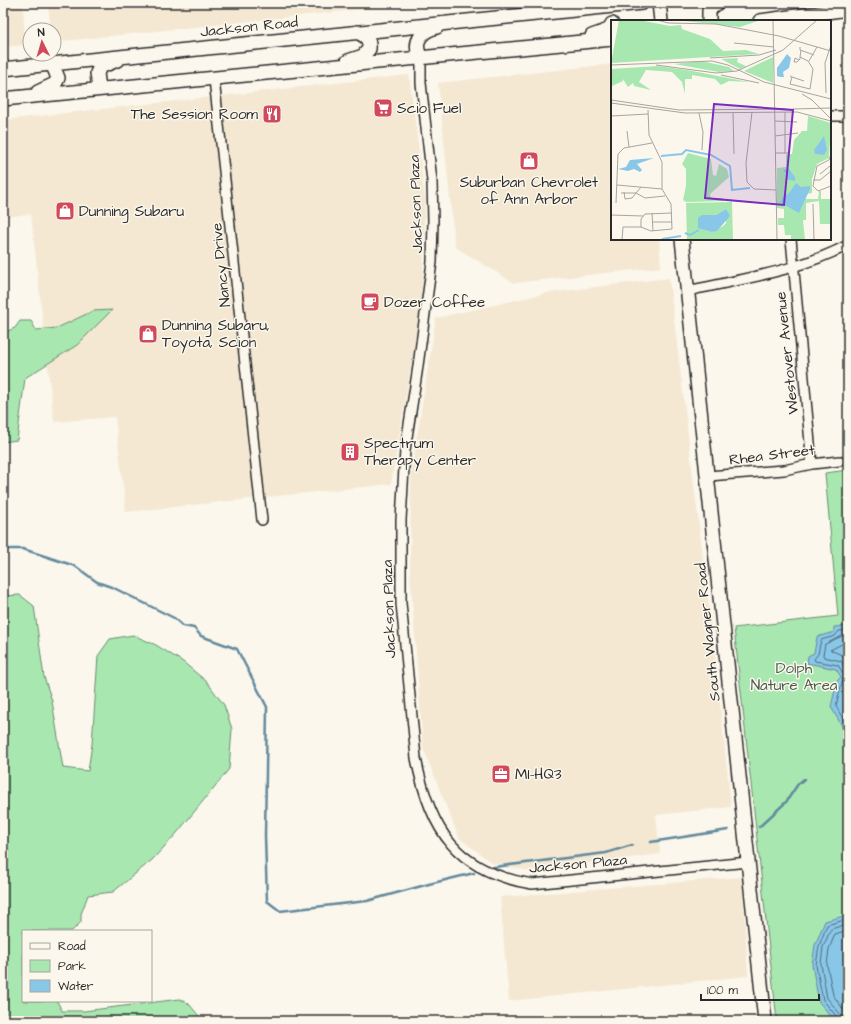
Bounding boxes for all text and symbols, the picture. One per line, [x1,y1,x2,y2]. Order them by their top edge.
street label: Jackson Road [199,11,299,43]
inset map [611,20,831,240]
north arrow [22,22,62,62]
text: N [37,25,45,40]
supermarket icon: Scio Fuel [372,97,394,119]
place label: Scio Fuel [397,98,461,119]
restaurant icon: The Session Room [261,103,283,125]
place label: The Session Room [131,104,258,125]
shop icon: Suburban Chevrolet of Ann Arbor [518,150,540,172]
street label: Jackson Plaza [404,154,428,254]
place label: Suburban Chevrolet of Ann Arbor [460,172,598,210]
shop icon: Dunning Subaru [54,200,76,222]
place label: Dunning Subaru [79,201,184,223]
street label: Nancy Drive [206,222,237,308]
cafe icon: Dozer Coffee [359,291,381,313]
street label: Westover Avenue [770,291,804,415]
place label: Dozer Coffee [384,292,485,313]
place label: Dunning Subaru, Toyota, Scion [162,315,270,354]
shop icon: Dunning Subaru, Toyota, Scion [137,323,159,345]
place label: Spectrum Therapy Center [364,433,476,472]
street label: Rhea Street [728,439,816,471]
building icon: Spectrum Therapy Center [339,441,361,463]
street label: Jackson Plaza [377,559,401,659]
street label: South Wagner Road [690,561,727,702]
park label: Dolph Nature Area [751,658,838,696]
office icon: MI-HQ3 [490,763,512,785]
place label: MI-HQ3 [515,764,562,785]
street label: Jackson Plaza [528,849,628,879]
legend [22,930,152,1002]
text: Road [58,938,86,955]
text: Park [58,958,86,975]
scale bar [701,976,819,1002]
text: Water [58,978,94,995]
text: 100 m [707,982,738,999]

